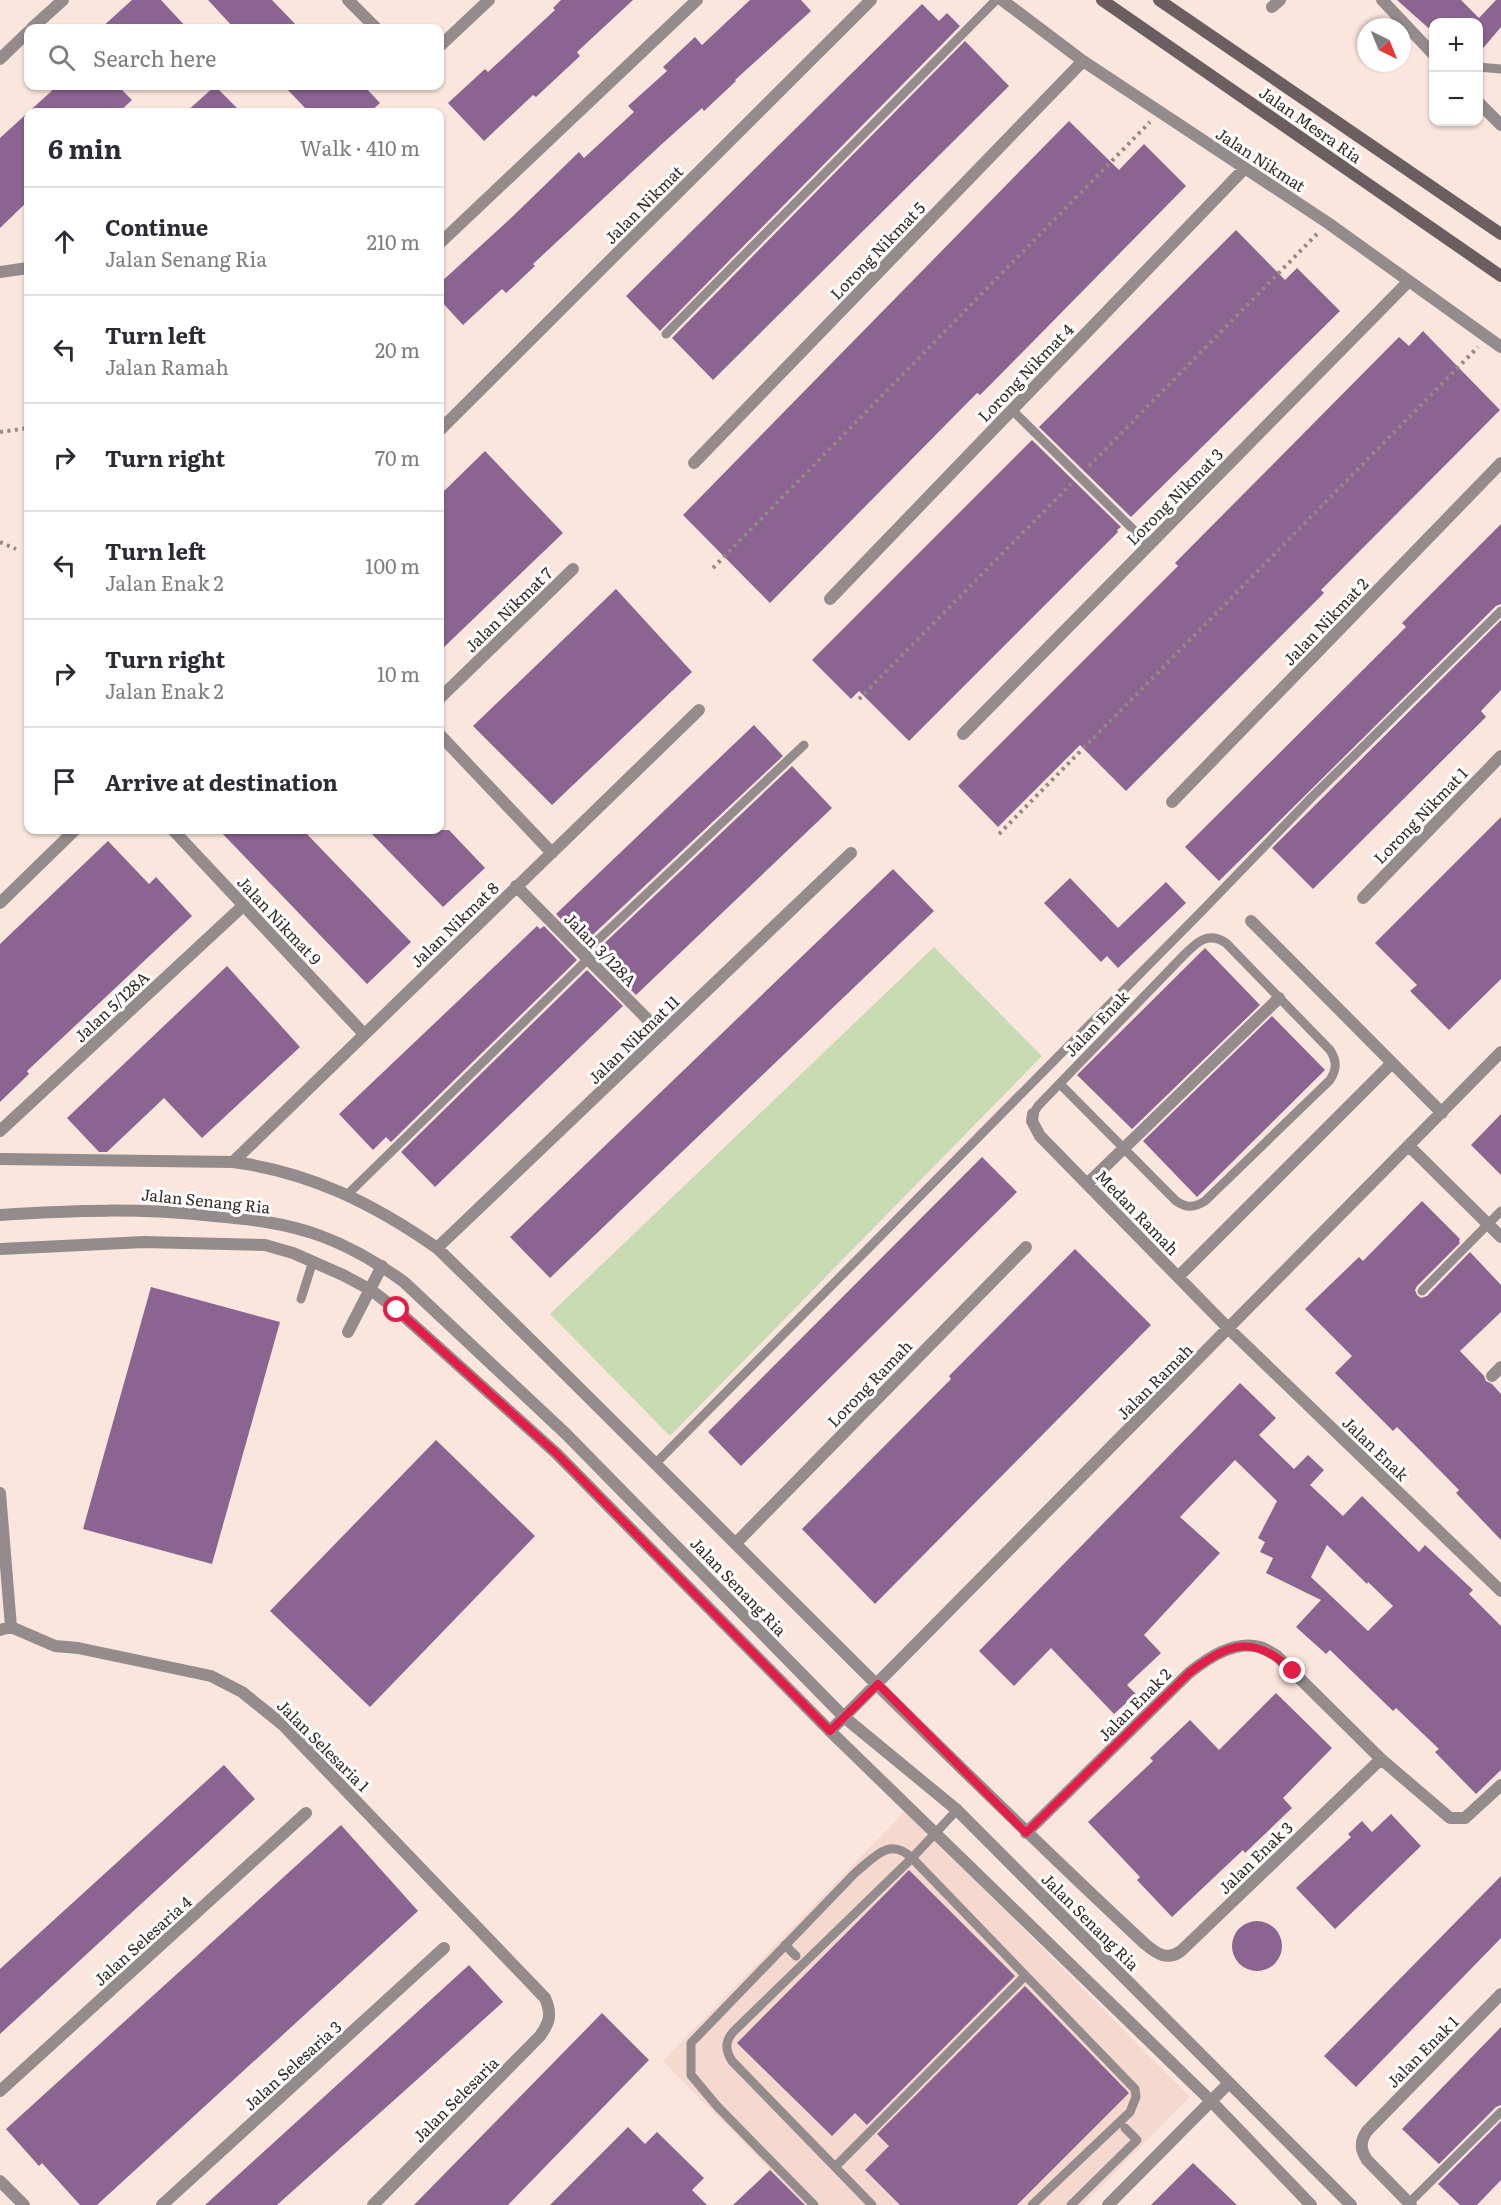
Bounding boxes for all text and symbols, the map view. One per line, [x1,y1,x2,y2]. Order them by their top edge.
north arrow [1357,18,1411,72]
map controls [1429,18,1483,126]
button: + [1429,18,1483,72]
search box [24,24,444,90]
icon: search [45,41,78,74]
text: Search here [93,41,216,74]
button: − [1429,72,1483,126]
street label: Jalan Mesra Ria [1255,80,1368,169]
street label: Jalan Nikmat [1211,121,1311,197]
text: 6 min [48,128,122,167]
text: Walk · 410 m [300,132,420,162]
street label: Jalan Nikmat [598,159,688,249]
street label: Lorong Nikmat 5 [824,196,930,304]
text: Continue [105,210,208,243]
icon: ahead [48,225,81,258]
text: 210 m [367,226,420,256]
text: Jalan Senang Ria [105,243,267,273]
street label: Lorong Nikmat 4 [972,317,1078,427]
text: Turn left [105,318,206,351]
icon: left [48,333,81,366]
text: 20 m [375,334,420,364]
text: Jalan Ramah [105,351,229,381]
icon: right [48,441,81,474]
text: Turn right [105,441,225,474]
text: 70 m [375,442,420,472]
street label: Lorong Nikmat 3 [1120,442,1228,550]
text: Turn left [105,534,206,567]
icon: left [48,549,81,582]
text: 100 m [365,550,420,580]
street label: Jalan Nikmat 7 [459,561,557,657]
text: Jalan Enak 2 [105,567,224,597]
street label: Jalan Nikmat 2 [1277,572,1373,670]
text: Turn right [105,642,225,675]
icon: right [48,657,81,690]
text: 10 m [377,658,420,688]
text: Jalan Enak 2 [105,675,224,705]
street label: Lorong Nikmat 1 [1367,761,1473,869]
icon: arrive [48,765,81,798]
text: Arrive at destination [105,765,338,798]
street label: Jalan Nikmat 9 [232,870,328,970]
street label: Jalan Nikmat 8 [404,875,504,972]
street label: Jalan 3/128A [559,907,643,992]
street label: Jalan 5/128A [68,965,154,1047]
street label: Jalan Enak [1058,984,1134,1061]
street label: Jalan Nikmat 11 [582,989,684,1089]
street label: Medan Ramah [1091,1164,1185,1260]
street label: Jalan Senang Ria [140,1181,272,1219]
route start [383,1296,409,1322]
street label: Lorong Ramah [821,1334,917,1432]
street label: Jalan Ramah [1110,1337,1198,1425]
street label: Jalan Enak [1338,1410,1415,1486]
street label: Jalan Senang Ria [685,1531,793,1641]
route end [1279,1657,1305,1683]
street label: Jalan Enak 2 [1092,1662,1176,1746]
street label: Jalan Selesaria 1 [272,1693,376,1797]
street label: Jalan Enak 3 [1212,1815,1298,1899]
street label: Jalan Senang Ria [1037,1867,1146,1976]
street label: Jalan Selesaria 4 [88,1889,196,1991]
street label: Jalan Enak 1 [1380,2009,1464,2093]
street label: Jalan Selesaria 3 [238,2014,346,2116]
street label: Jalan Selesaria [407,2050,504,2147]

